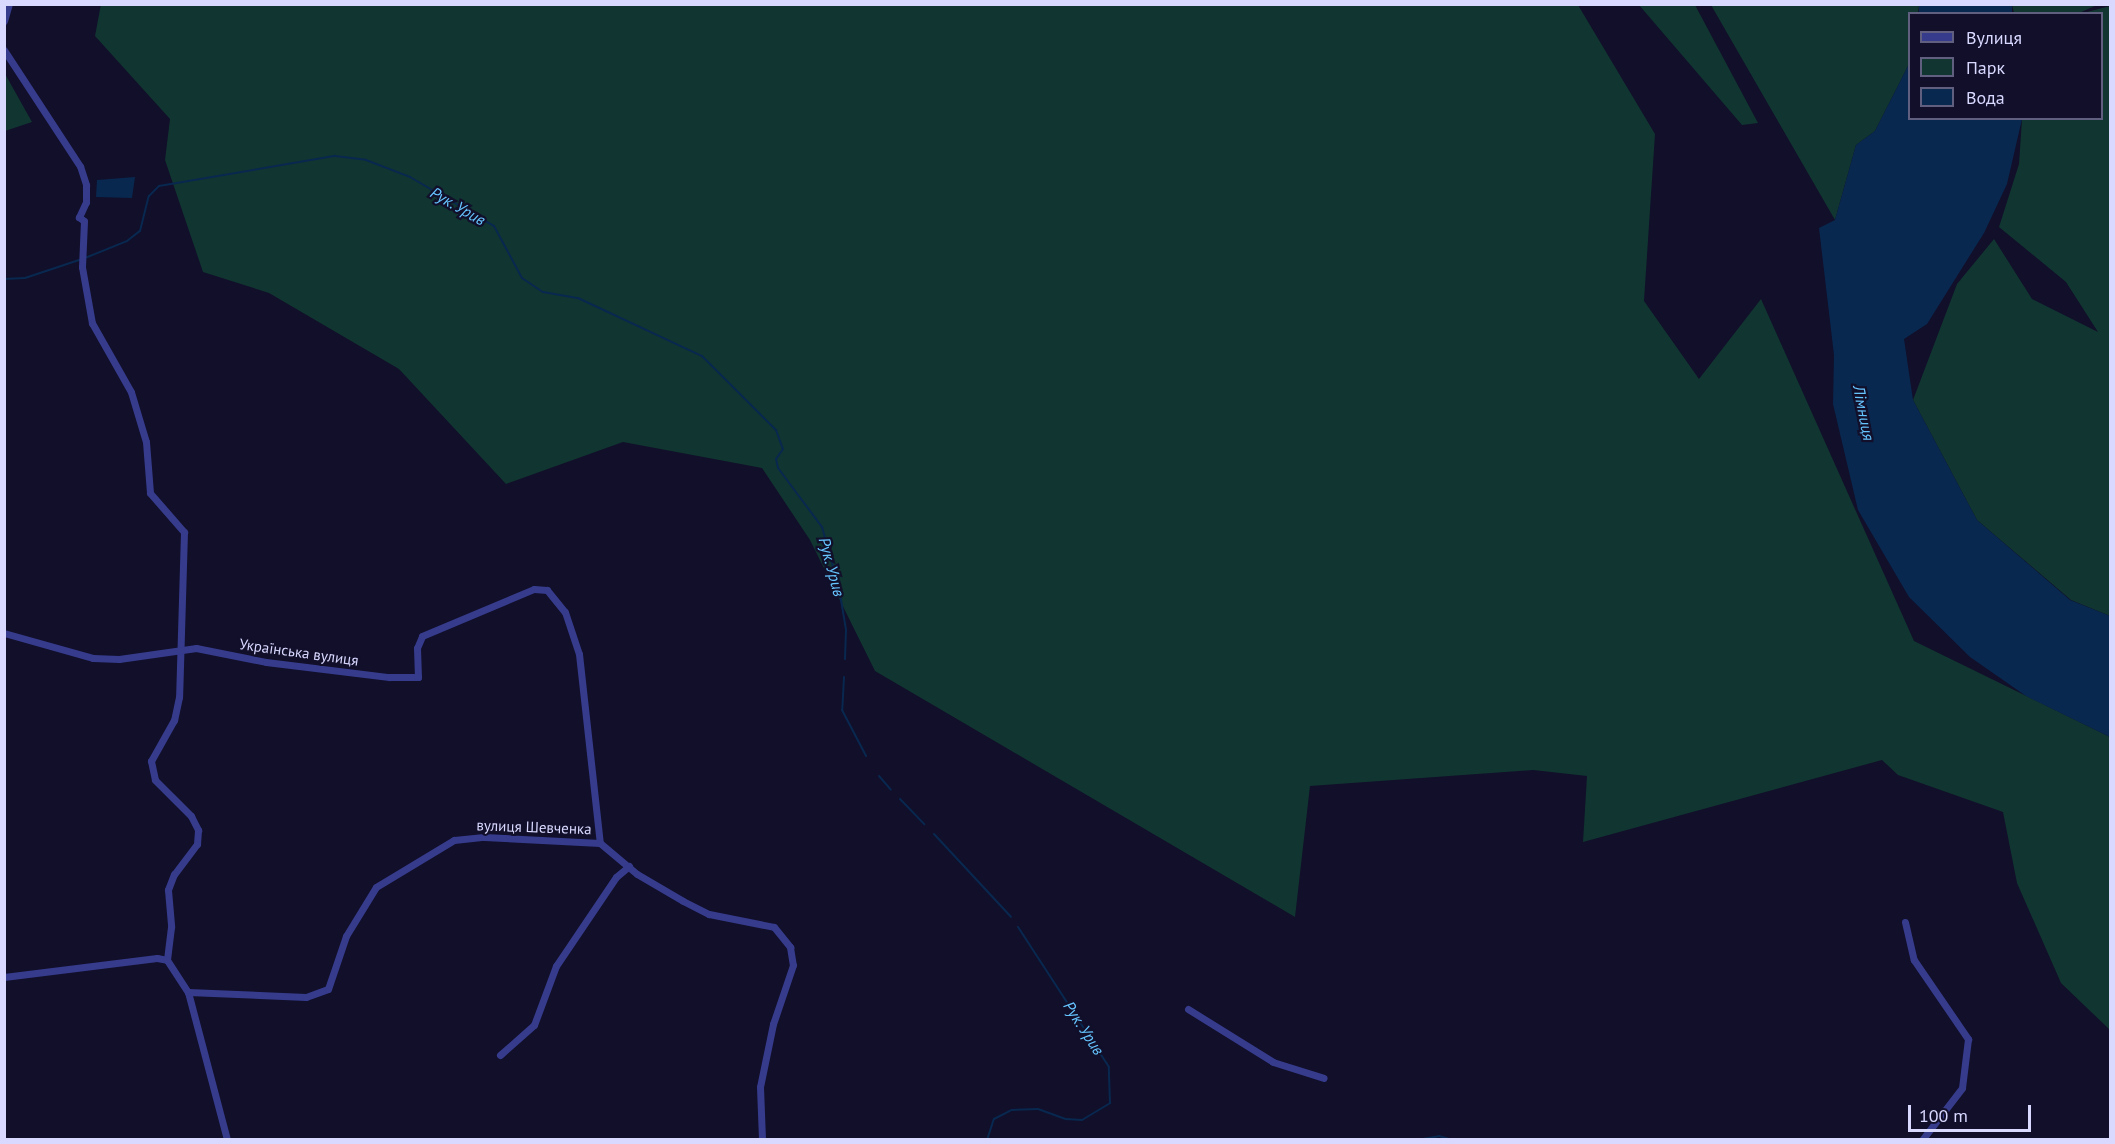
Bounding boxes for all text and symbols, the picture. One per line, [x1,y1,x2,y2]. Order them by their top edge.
legend [1908,12,2103,120]
text: Вулиця [1966,26,2022,49]
text: Парк [1966,56,2005,79]
text: Вода [1966,86,2005,109]
water label: Рук. Урив [426,182,490,230]
water label: Лімниця [1849,384,1879,442]
water label: Рук. Урив [815,534,849,600]
street label: Українська вулиця [238,635,360,669]
street label: вулиця Шевченка [476,816,592,838]
water label: Рук. Урив [1059,997,1109,1059]
scale bar [1911,1093,2034,1131]
text: 100 m [1919,1104,1968,1127]

